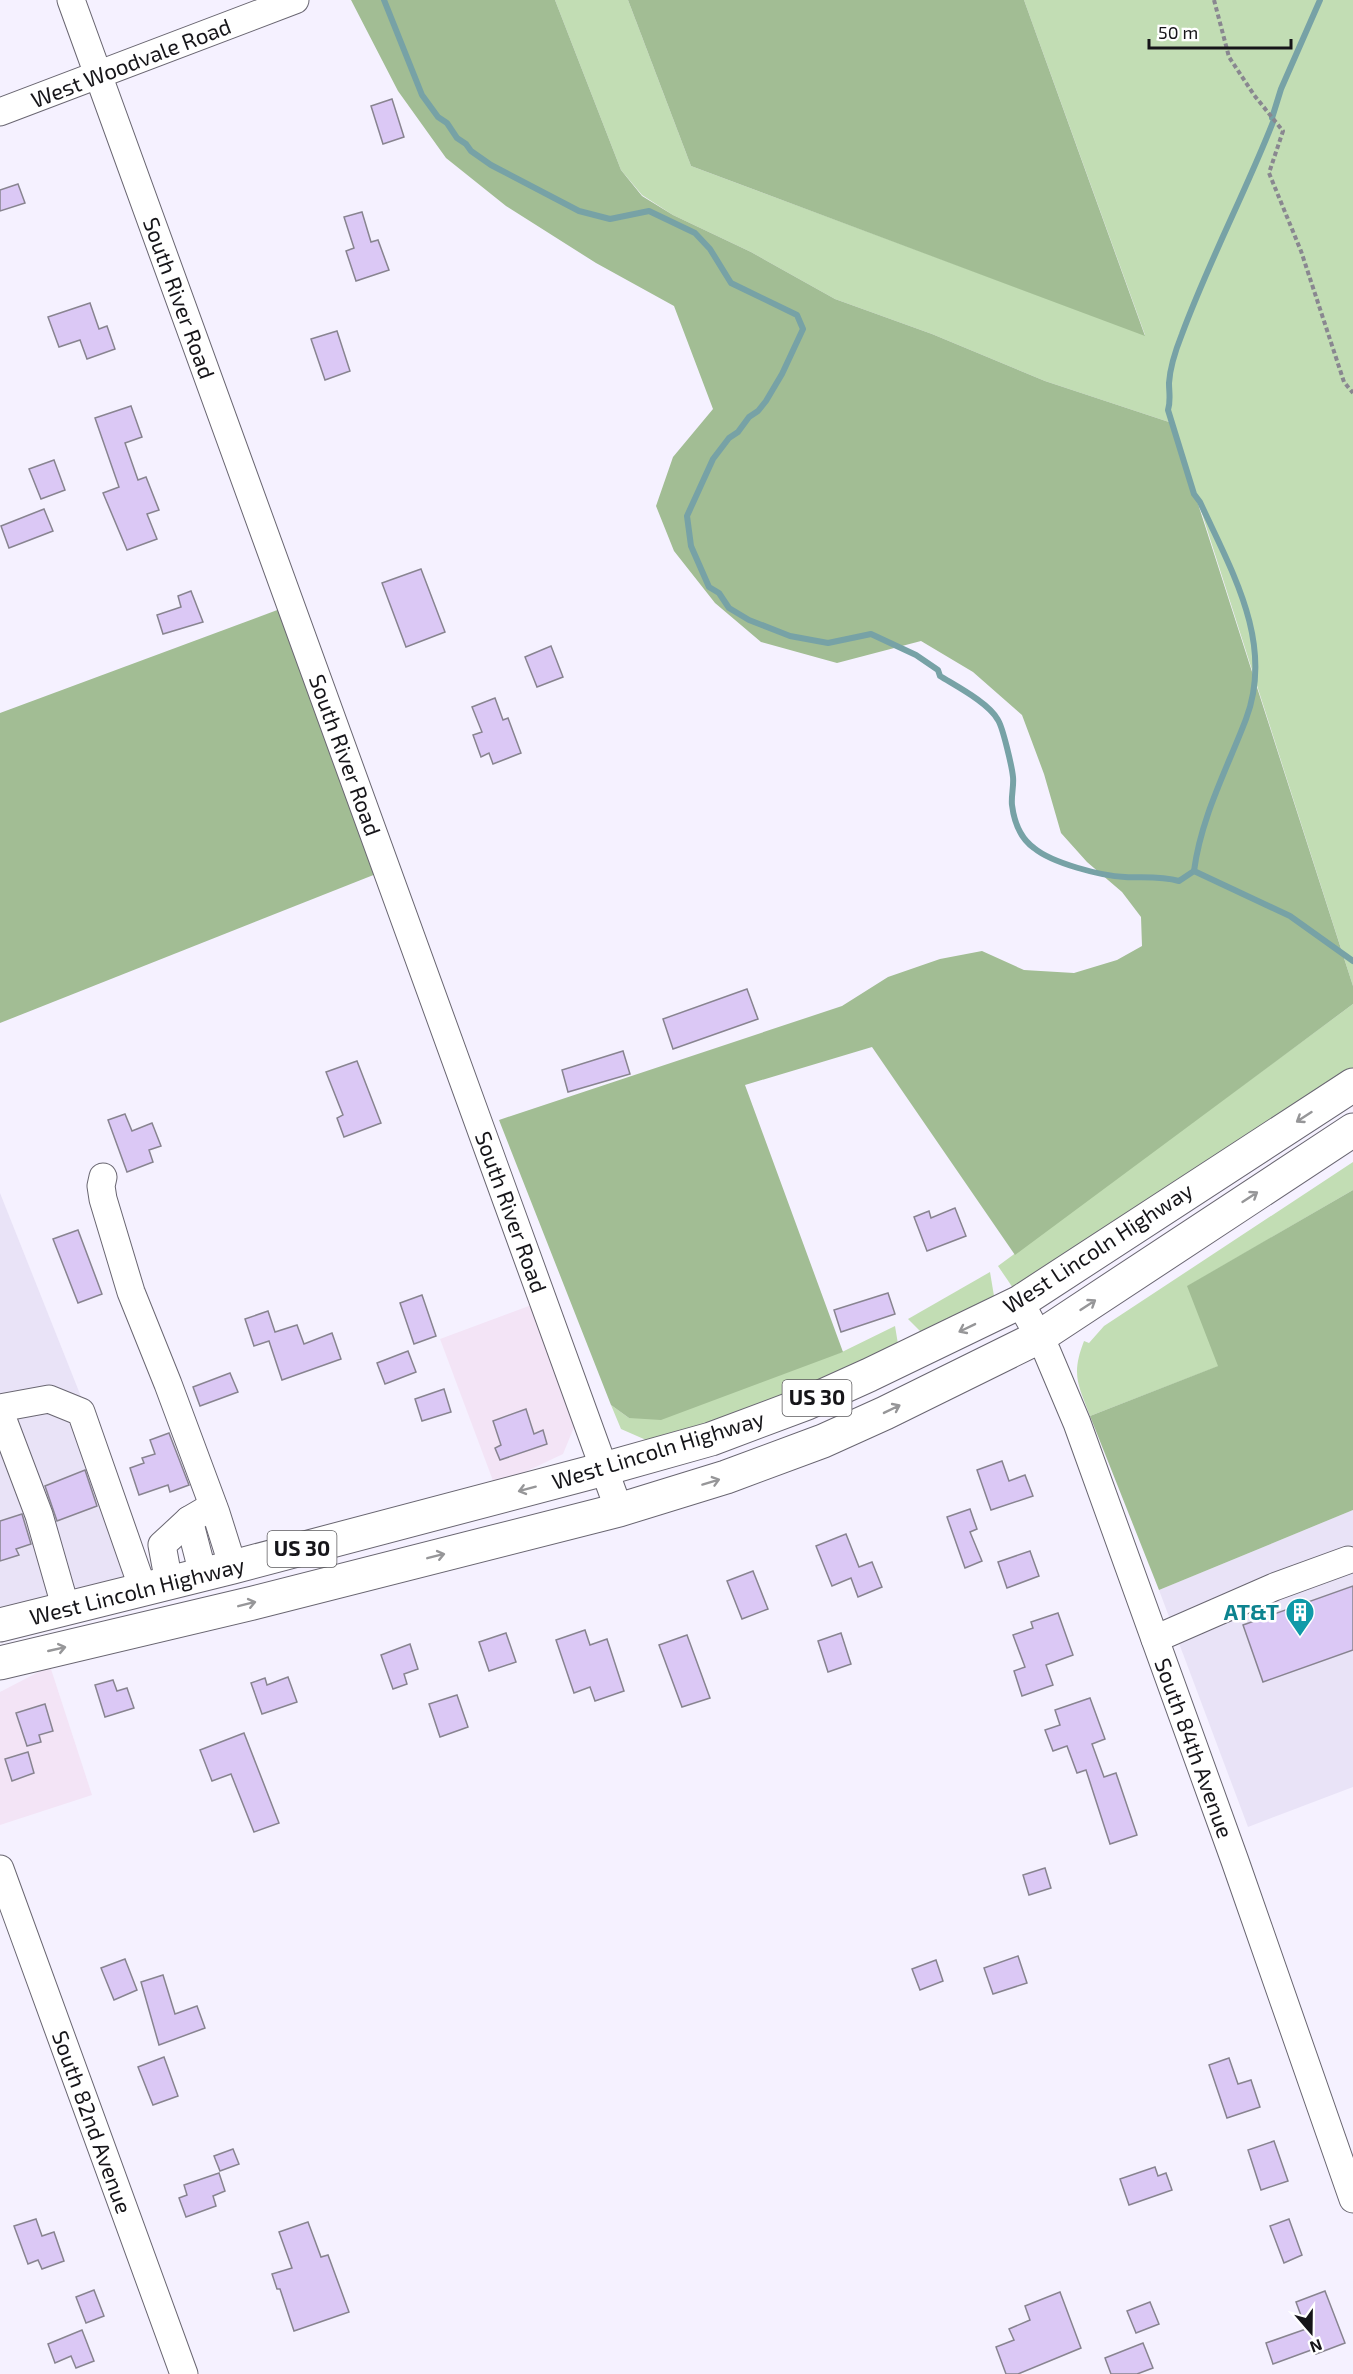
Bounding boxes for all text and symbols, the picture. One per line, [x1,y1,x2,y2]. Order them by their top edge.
street label: West Woodvale Road [27,12,234,112]
scale bar [1149,12,1292,50]
text: 50 m [1158,21,1198,43]
street label: South River Road [139,213,221,382]
street label: South River Road [305,670,387,839]
one-way arrow [1296,1111,1313,1123]
street label: South River Road [471,1127,553,1296]
street label: West Lincoln Highway [998,1176,1197,1318]
one-way arrow [1242,1191,1259,1204]
one-way arrow [1079,1298,1096,1311]
one-way arrow [958,1322,976,1334]
road number: US 30 [782,1380,852,1416]
one-way arrow [882,1403,900,1415]
street label: West Lincoln Highway [548,1404,767,1494]
one-way arrow [701,1476,720,1487]
one-way arrow [518,1484,537,1496]
road number: US 30 [268,1531,336,1567]
one-way arrow [426,1550,445,1562]
street label: West Lincoln Highway [27,1551,247,1629]
building icon: AT&T [1284,1596,1316,1638]
one-way arrow [237,1598,256,1610]
place label: AT&T [1224,1598,1279,1624]
one-way arrow [47,1643,66,1655]
street label: South 84th Avenue [1150,1654,1240,1841]
street label: South 82nd Avenue [48,2027,138,2217]
north arrow [1281,2302,1341,2362]
text: N [1308,2336,1325,2357]

